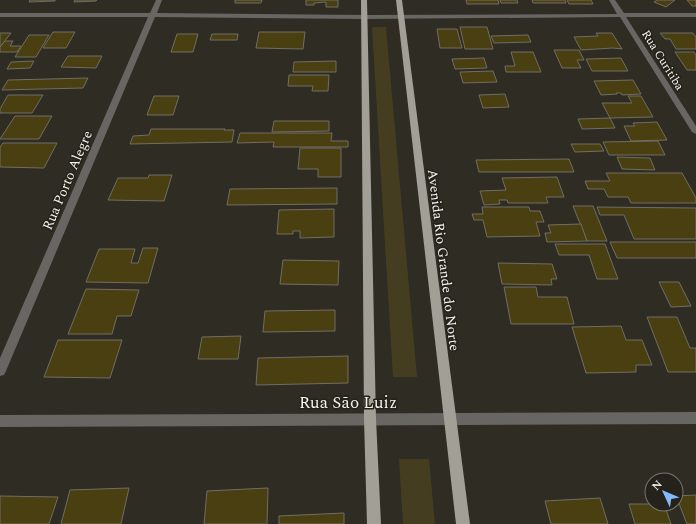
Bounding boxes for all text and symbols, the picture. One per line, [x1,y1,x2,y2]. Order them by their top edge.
street label: Rua Curitiba [636,26,689,94]
street label: Rua Porto Alegre [37,127,98,233]
street label: Avenida Rio Grande do Norte [422,168,465,352]
street label: Rua São Luiz [299,390,397,416]
north arrow [644,472,684,512]
text: N [648,476,666,495]

